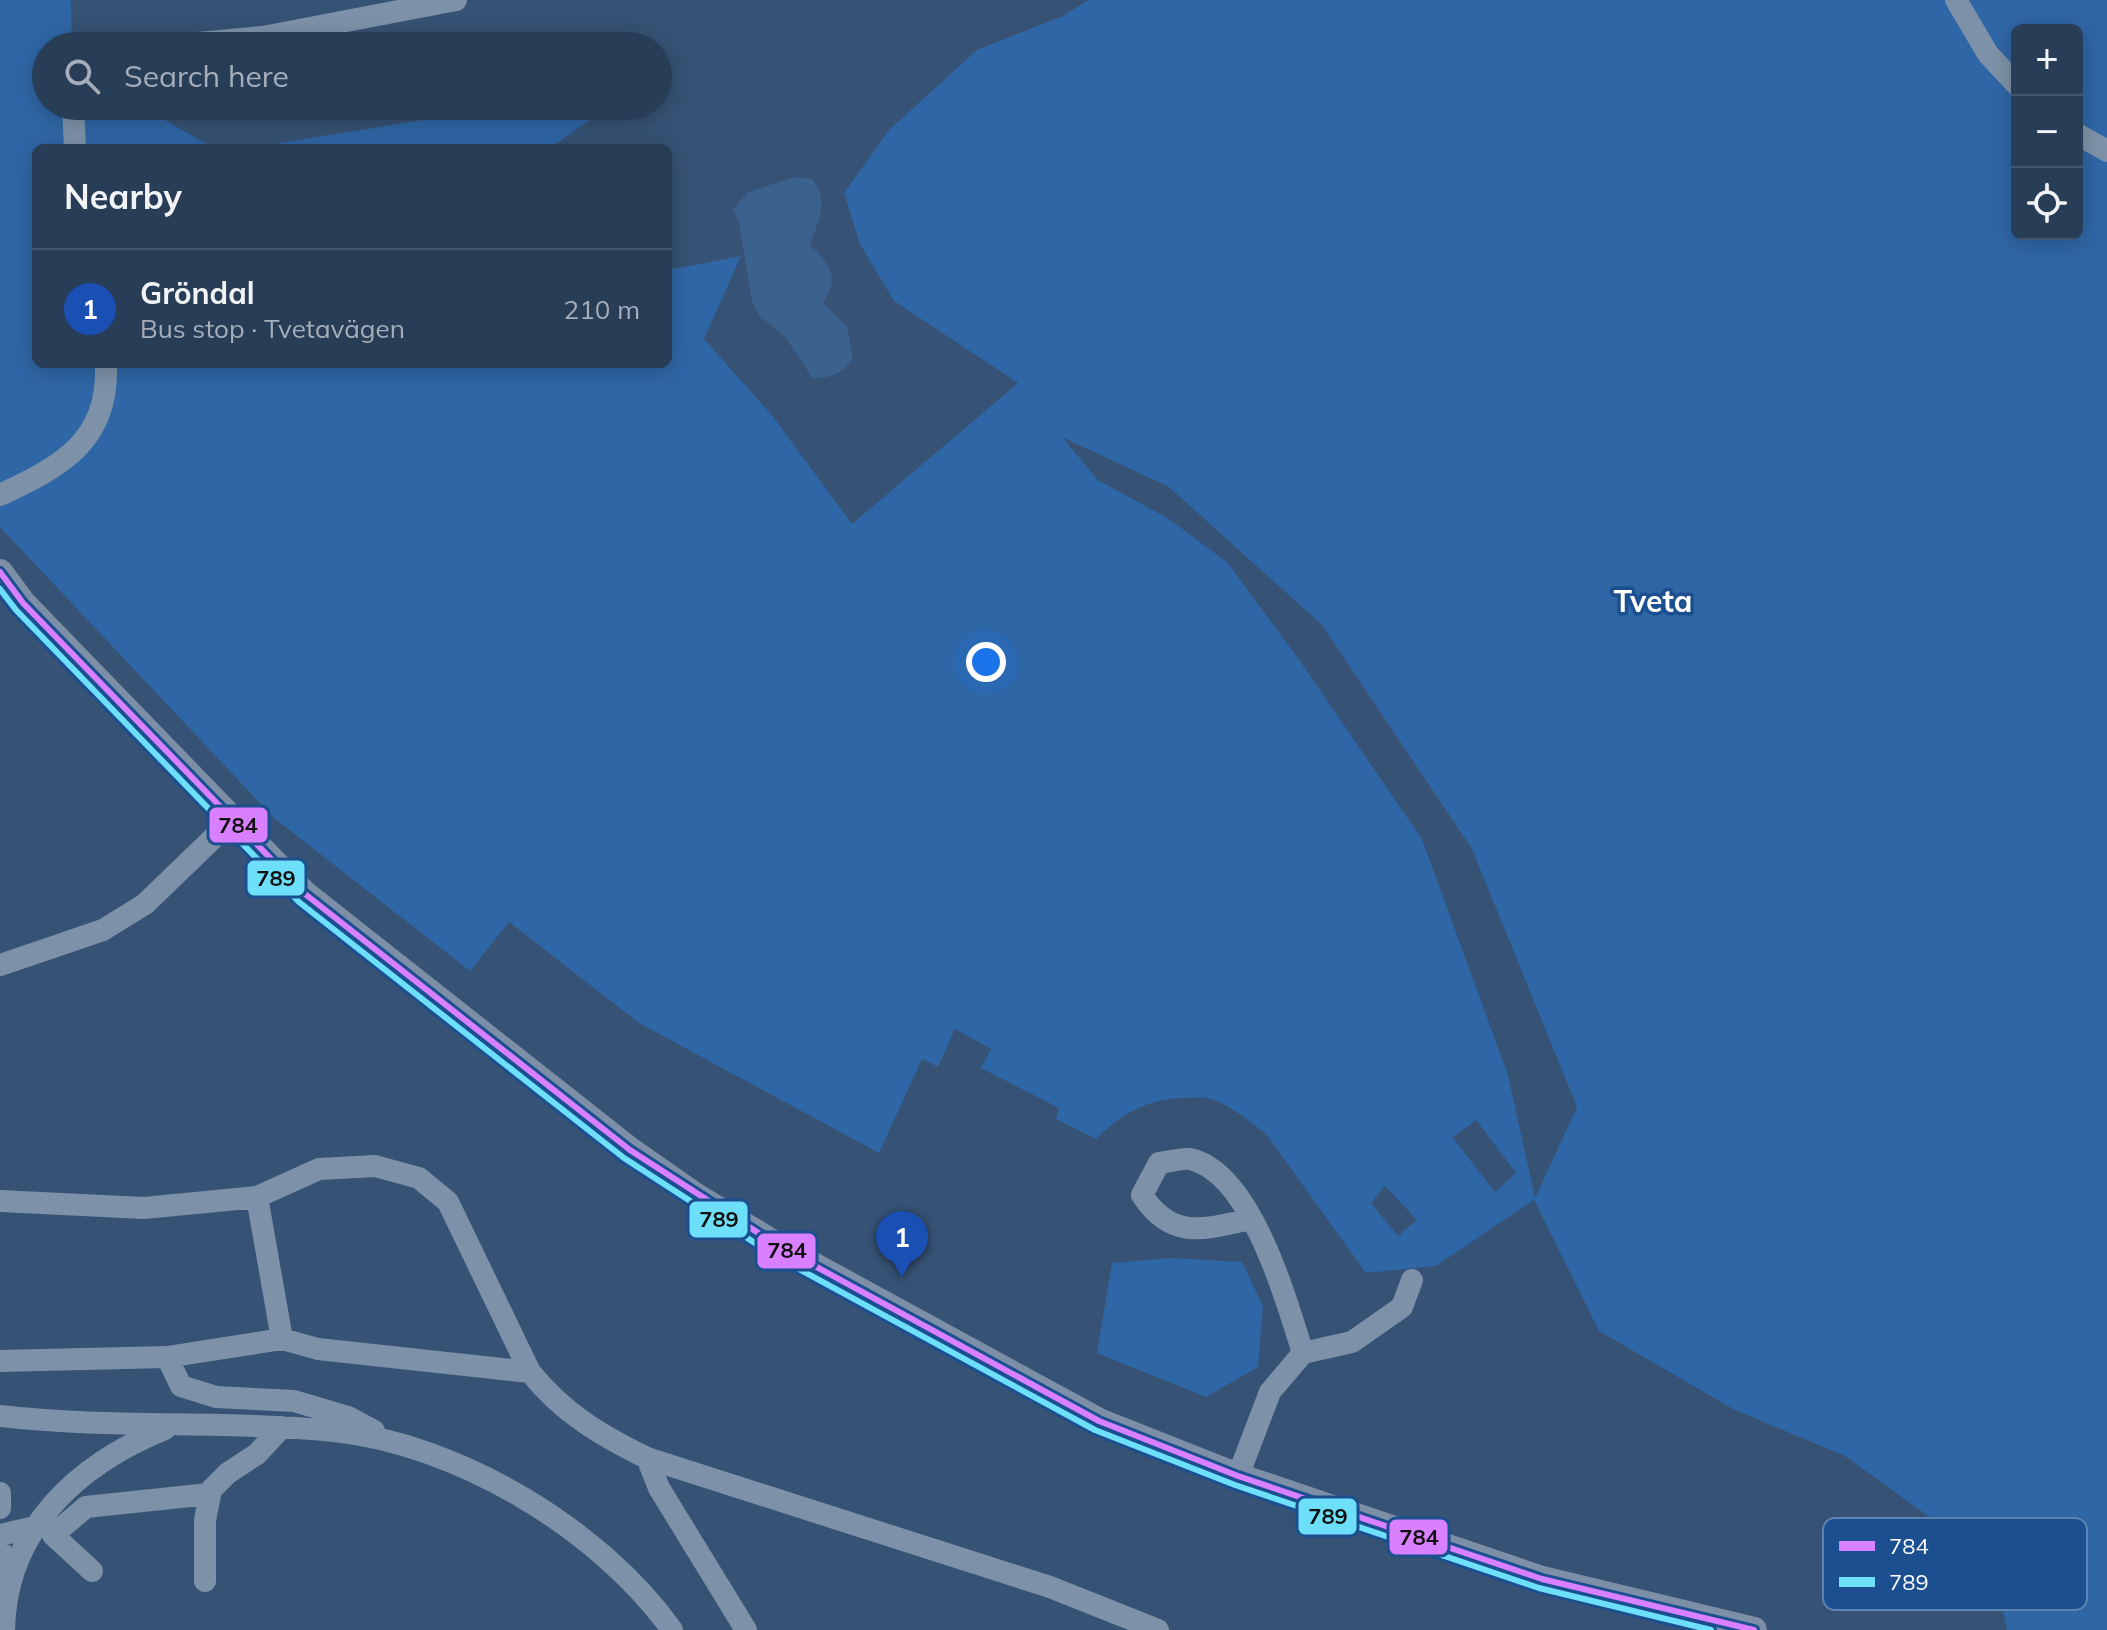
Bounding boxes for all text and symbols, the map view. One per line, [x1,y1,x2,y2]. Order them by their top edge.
map controls [2011,24,2083,240]
button: + [2011,24,2083,96]
search box [32,32,672,120]
icon: search [60,54,104,98]
text: Search here [124,57,289,95]
button: − [2011,96,2083,168]
button: locate [2011,168,2083,240]
text: Nearby [64,175,182,218]
text: Gröndal [140,274,255,312]
text: 1 [82,293,98,326]
text: 210 m [564,293,640,326]
text: Bus stop · Tvetavägen [140,312,405,345]
district label: Tveta [1614,582,1692,620]
your location [966,642,1006,682]
line badge: 784 [208,806,269,844]
text: 784 [218,811,258,839]
line badge: 789 [246,859,306,897]
text: 789 [256,864,296,892]
line badge: 789 [688,1200,749,1239]
text: 789 [699,1205,739,1233]
pin: 1 [876,1211,928,1277]
line badge: 784 [756,1232,817,1270]
text: 784 [767,1236,807,1264]
line badge: 789 [1297,1497,1358,1536]
text: 789 [1308,1502,1348,1530]
line badge: 784 [1388,1518,1449,1556]
legend [1823,1518,2087,1610]
text: 784 [1399,1523,1439,1551]
text: 784 [1889,1532,1929,1560]
text: 789 [1889,1568,1929,1596]

